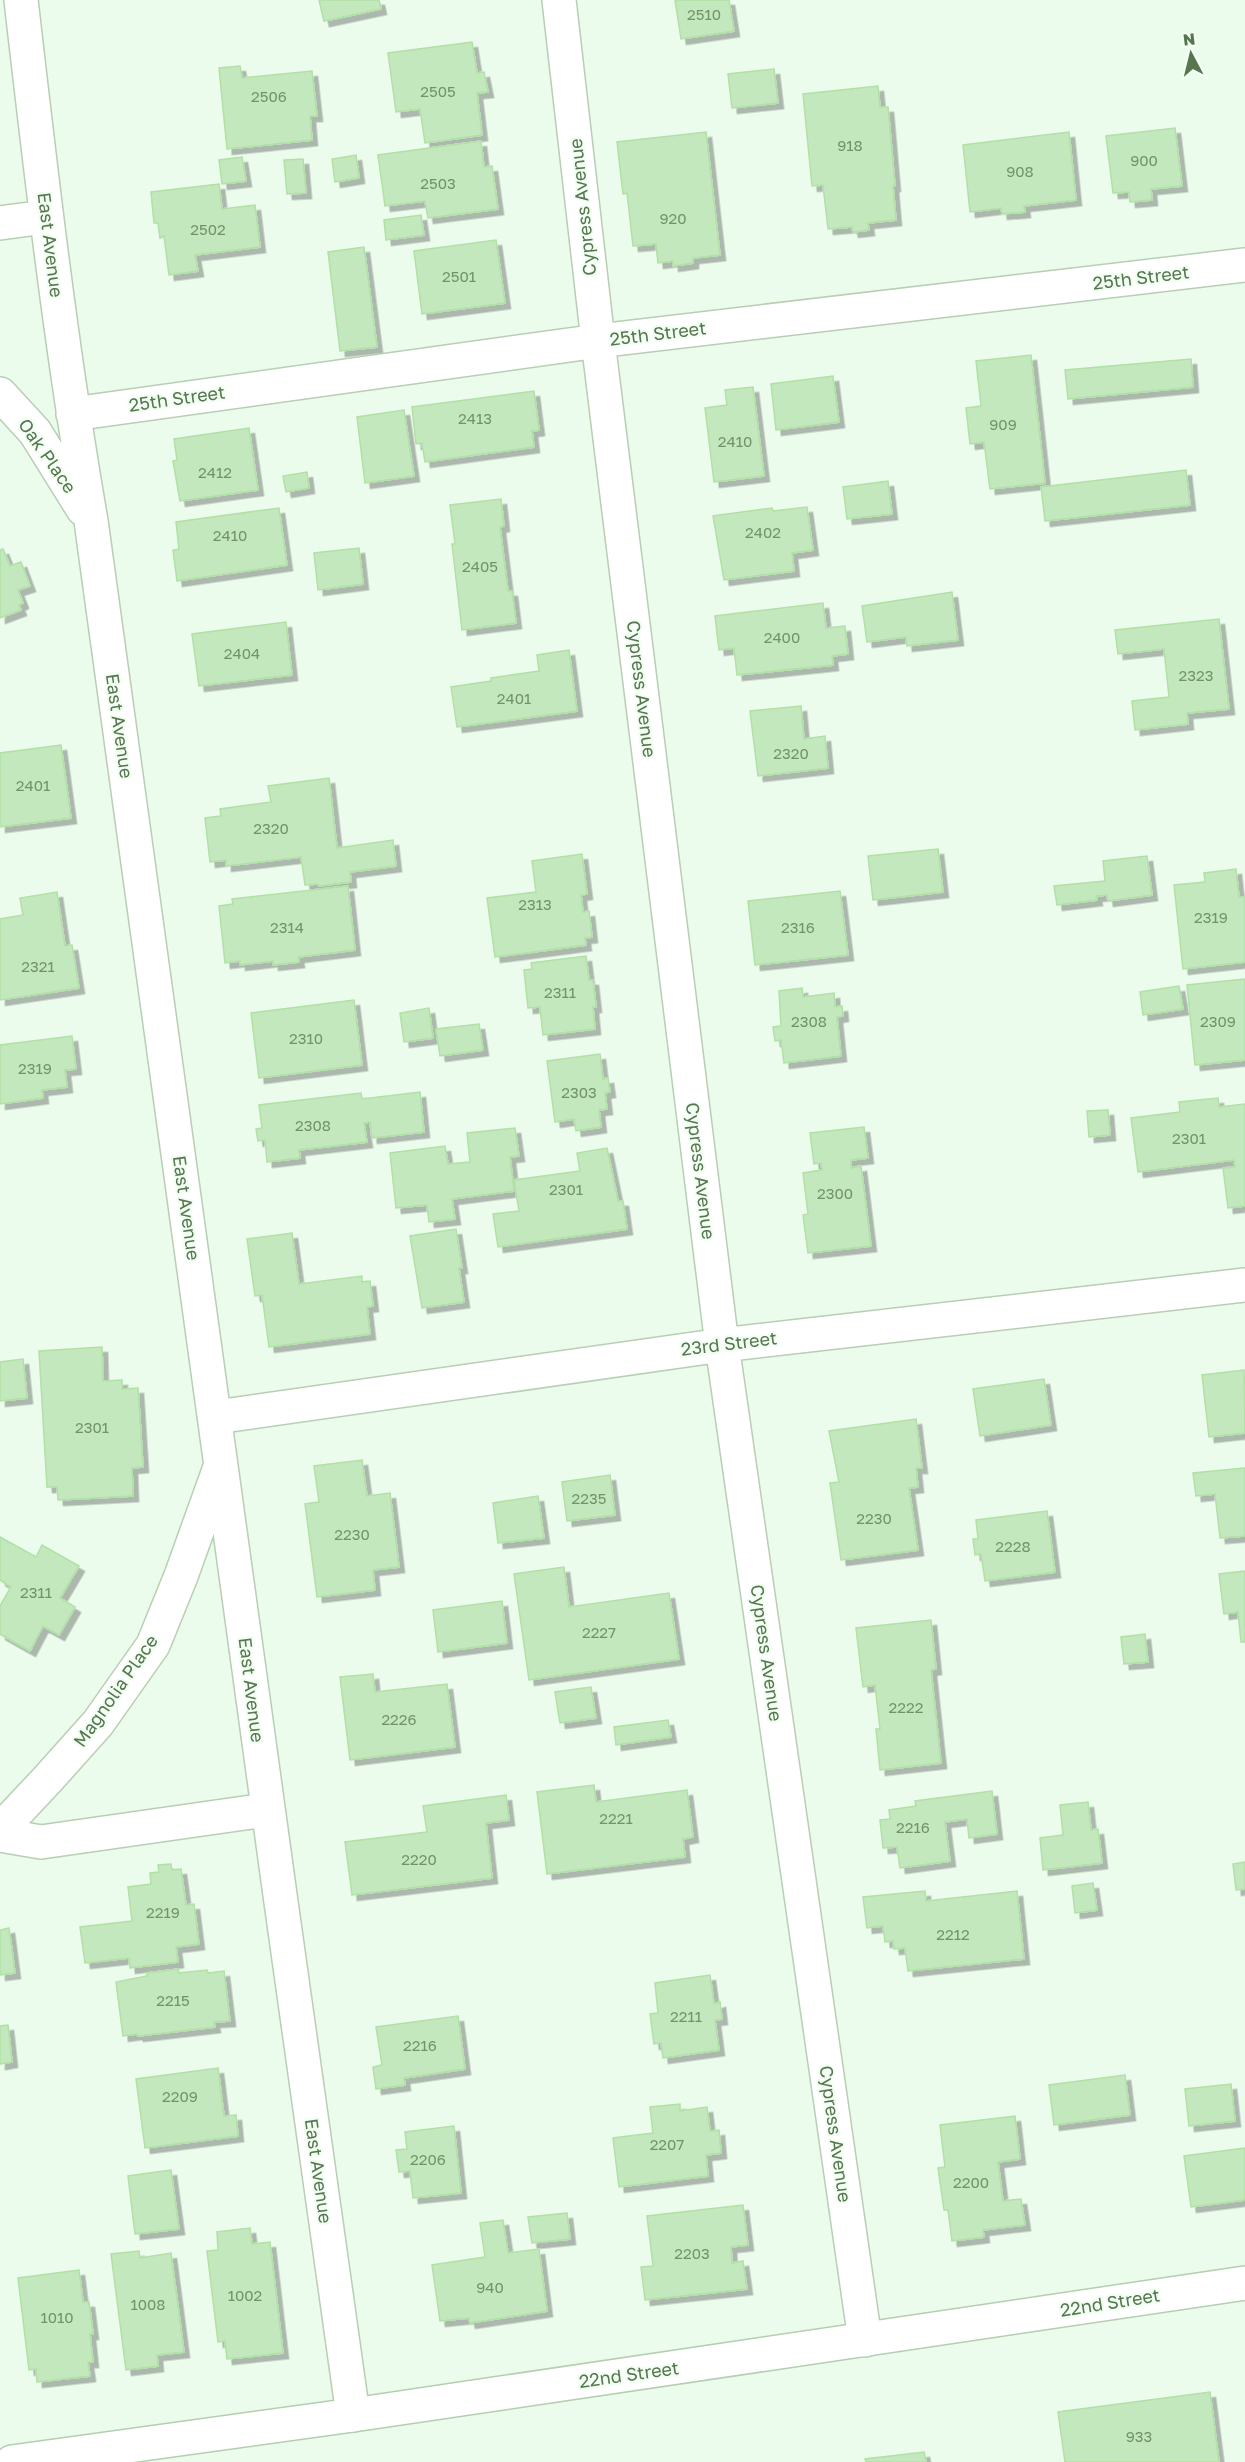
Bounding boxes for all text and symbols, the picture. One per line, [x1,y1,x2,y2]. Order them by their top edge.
house number: 2510 [687,5,721,23]
north arrow [1161,24,1221,84]
text: N [1182,28,1196,50]
house number: 2505 [420,82,456,100]
house number: 2506 [251,87,287,105]
house number: 918 [837,136,863,154]
street label: Cypress Avenue [564,137,600,277]
house number: 900 [1130,151,1158,169]
house number: 908 [1006,162,1034,180]
house number: 2503 [420,174,456,192]
street label: East Avenue [34,191,68,299]
house number: 920 [659,209,687,227]
house number: 2502 [190,220,226,238]
street label: 25th Street [1091,260,1190,294]
house number: 2501 [442,267,476,285]
street label: 25th Street [608,316,707,350]
street label: 25th Street [127,380,226,416]
house number: 2413 [458,409,492,427]
street label: Oak Place [14,414,82,497]
house number: 909 [989,415,1017,433]
house number: 2410 [718,432,752,450]
house number: 2412 [198,463,232,481]
house number: 2402 [745,523,781,541]
house number: 2410 [213,526,247,544]
house number: 2405 [462,557,498,575]
street label: Cypress Avenue [623,619,661,759]
house number: 2400 [764,628,800,646]
house number: 2404 [224,644,260,662]
house number: 2323 [1179,666,1213,684]
street label: East Avenue [102,672,138,780]
house number: 2401 [497,689,531,707]
house number: 2320 [773,744,809,762]
house number: 2401 [16,776,50,794]
house number: 2320 [253,819,289,837]
house number: 2313 [518,895,552,913]
house number: 2319 [1194,908,1228,926]
house number: 2314 [270,918,304,936]
house number: 2316 [781,918,815,936]
house number: 2321 [21,957,55,975]
house number: 2311 [544,983,576,1001]
house number: 2308 [791,1012,827,1030]
house number: 2309 [1200,1012,1236,1030]
house number: 2310 [289,1029,323,1047]
house number: 2319 [18,1059,52,1077]
house number: 2303 [561,1083,597,1101]
street label: Cypress Avenue [682,1101,720,1241]
house number: 2308 [295,1116,331,1134]
house number: 2301 [1172,1129,1206,1147]
street label: East Avenue [169,1154,205,1262]
house number: 2301 [549,1180,583,1198]
house number: 2300 [817,1184,853,1202]
street label: 23rd Street [680,1326,778,1360]
house number: 2301 [75,1418,109,1436]
house number: 2235 [572,1489,606,1507]
house number: 2230 [856,1509,892,1527]
house number: 2230 [334,1525,370,1543]
house number: 2228 [995,1537,1031,1555]
house number: 2311 [20,1583,52,1601]
street label: Cypress Avenue [747,1583,787,1723]
house number: 2227 [582,1623,616,1641]
street label: Magnolia Place [68,1630,162,1751]
street label: East Avenue [235,1636,269,1744]
house number: 2222 [889,1698,923,1716]
house number: 2226 [381,1710,417,1728]
house number: 2221 [599,1809,633,1827]
house number: 2216 [896,1818,930,1836]
house number: 2220 [401,1850,437,1868]
house number: 2219 [146,1903,180,1921]
house number: 2212 [936,1925,970,1943]
house number: 2215 [156,1991,190,2009]
house number: 2211 [670,2007,702,2025]
house number: 2216 [403,2036,437,2054]
street label: Cypress Avenue [816,2064,856,2204]
house number: 2209 [162,2087,198,2105]
street label: East Avenue [301,2117,337,2225]
house number: 2207 [650,2135,684,2153]
house number: 2206 [410,2150,446,2168]
house number: 2200 [953,2173,989,2191]
house number: 2203 [674,2244,710,2262]
house number: 940 [476,2278,504,2296]
street label: 22nd Street [1058,2283,1161,2321]
house number: 1002 [228,2286,262,2304]
house number: 1008 [130,2295,166,2313]
house number: 1010 [40,2308,74,2326]
street label: 22nd Street [577,2356,680,2392]
house number: 933 [1126,2427,1152,2445]

